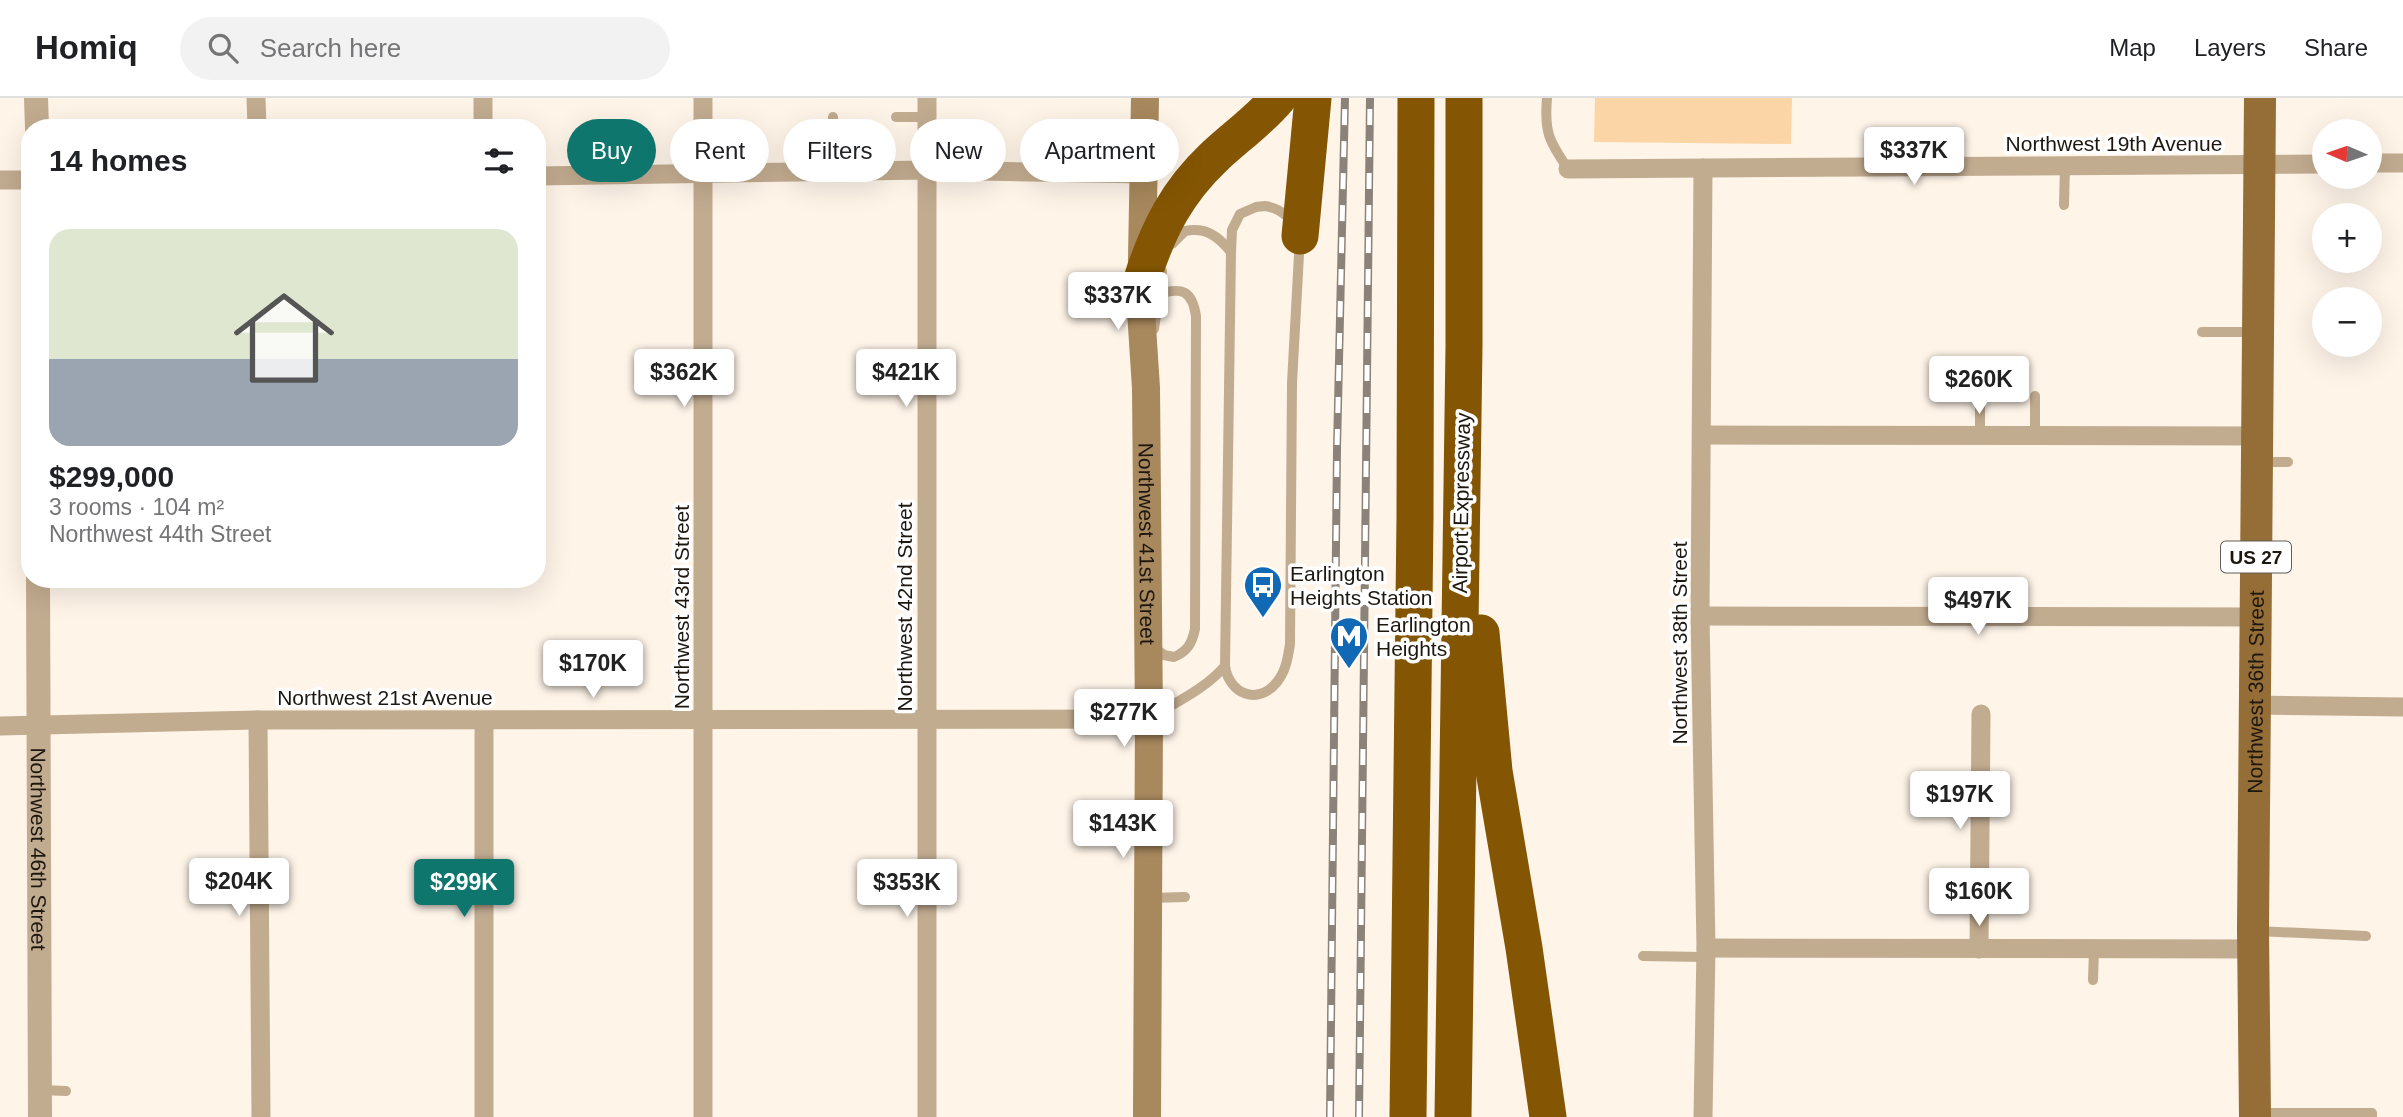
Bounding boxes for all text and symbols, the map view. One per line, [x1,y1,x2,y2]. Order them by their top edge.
search box [180,17,670,80]
text: Homiq [35,29,138,66]
icon: search [204,29,242,67]
text: Search here [260,33,401,63]
text: Map [2109,34,2156,61]
text: Layers [2194,34,2266,61]
text: Share [2304,34,2368,61]
chip: Buy [567,119,656,182]
chip: Rent [670,119,769,182]
chip: Filters [783,119,896,182]
chip: New [910,119,1006,182]
chip: Apartment [1020,119,1179,182]
north arrow [2312,119,2382,189]
map controls [2312,119,2382,357]
pin: $337K [1865,127,1963,187]
street label: Northwest 19th Avenue [2006,132,2222,155]
text: $337K [1880,137,1948,163]
icon: filters [480,142,518,180]
text: 14 homes [49,144,187,177]
button: + [2312,203,2382,273]
pin: $337K [1069,272,1167,332]
icon: home [221,275,347,401]
text: $337K [1084,282,1152,308]
button: − [2312,287,2382,357]
pin: $362K [635,350,733,409]
pin: $421K [857,350,955,409]
pin: $260K [1930,356,2028,416]
text: $362K [650,359,718,385]
text: $421K [872,359,940,385]
text: $260K [1945,366,2013,392]
street label: Airport Expressway [1448,412,1474,594]
street label: Northwest 41st Street [1135,443,1160,645]
text: $299,000 [49,460,174,493]
text: 3 rooms · 104 m² [49,494,224,520]
street label: Northwest 42nd Street [893,502,916,711]
street label: Northwest 43rd Street [670,505,693,709]
text: Northwest 44th Street [49,521,271,547]
street label: Northwest 38th Street [1668,541,1691,745]
road number: US 27 [2221,542,2291,572]
place label: Earlington Heights Station [1290,562,1432,609]
bus stop icon: Earlington Heights Station [1242,564,1284,619]
pin: $497K [1929,578,2027,637]
text: $497K [1944,587,2012,613]
street label: Northwest 36th Street [2243,590,2267,794]
place label: Earlington Heights [1376,613,1471,660]
metro station icon: Earlington Heights [1328,615,1370,670]
pin: $170K [544,640,642,700]
text: $170K [559,650,627,676]
street label: Northwest 21st Avenue [277,686,493,709]
pin: $277K [1075,690,1173,749]
text: $277K [1090,699,1158,725]
street label: Northwest 46th Street [27,747,51,951]
pin: $197K [1911,772,2009,831]
text: $197K [1926,781,1994,807]
pin: $143K [1074,800,1172,860]
text: $143K [1089,810,1157,836]
pin: $204K [190,858,288,918]
pin: $299K [415,860,513,919]
pin: $353K [858,860,956,919]
text: $204K [205,868,273,894]
pin: $160K [1930,868,2028,928]
text: $299K [430,869,498,895]
text: $353K [873,869,941,895]
text: $160K [1945,878,2013,904]

